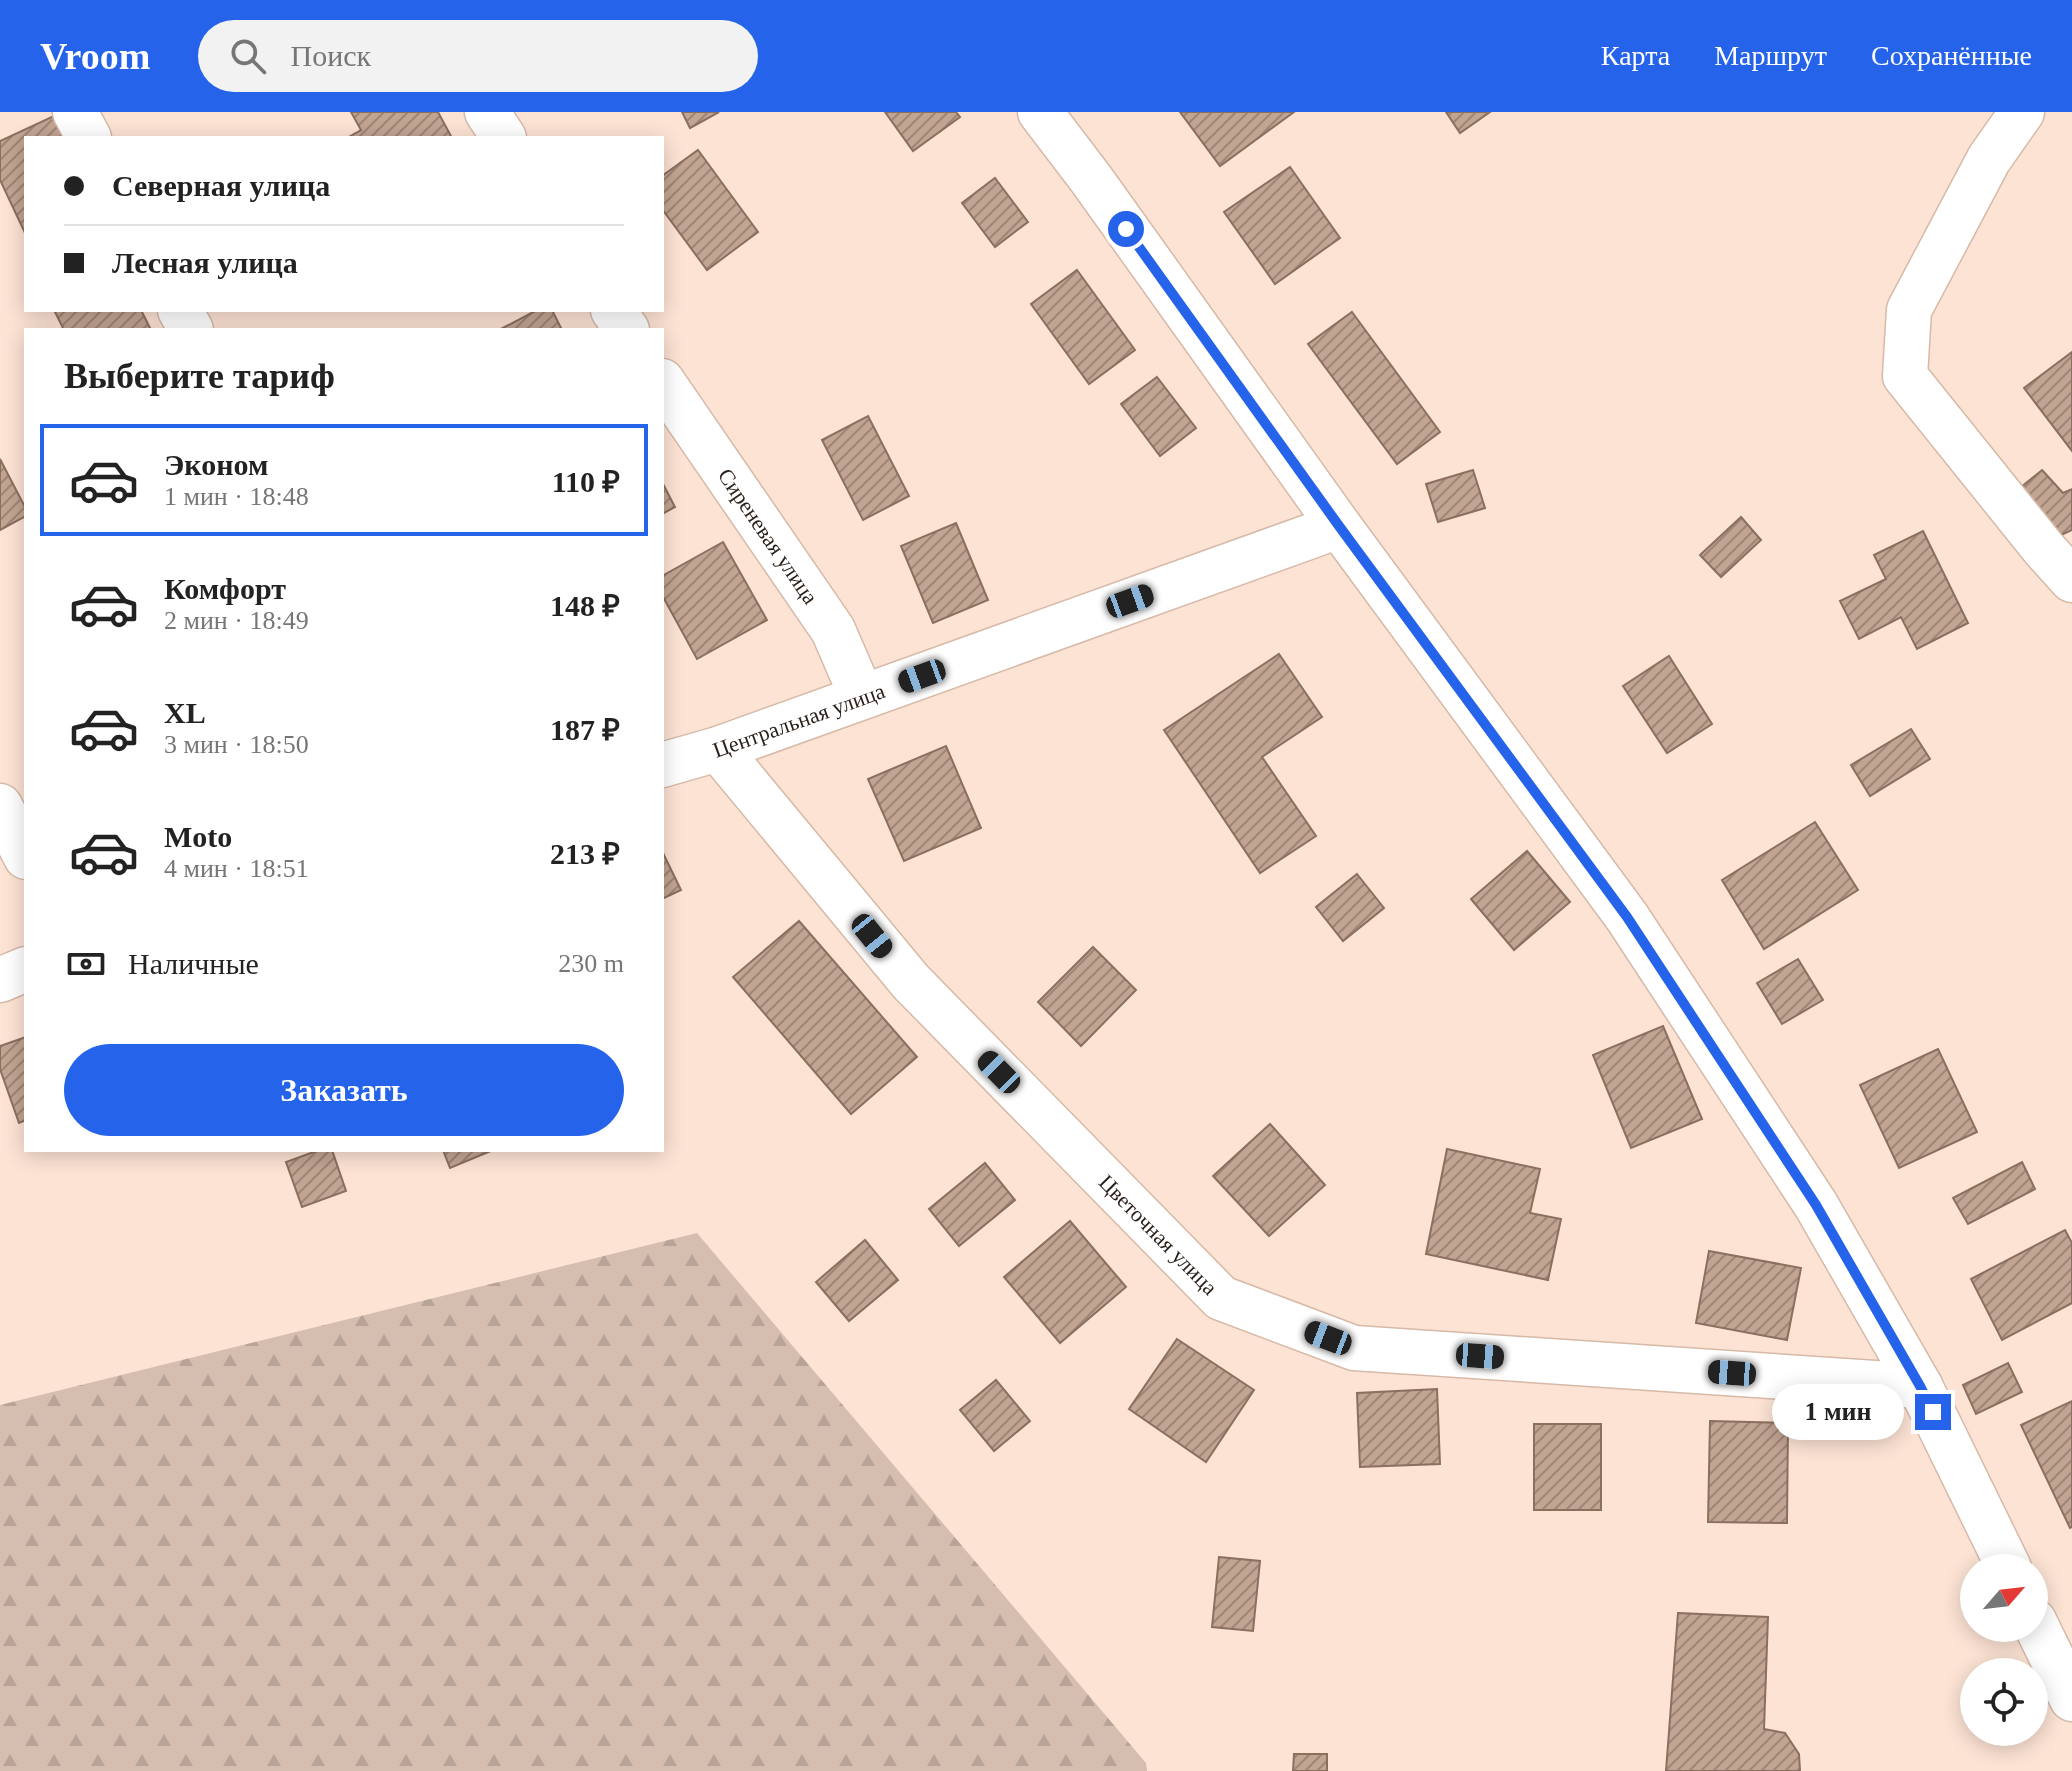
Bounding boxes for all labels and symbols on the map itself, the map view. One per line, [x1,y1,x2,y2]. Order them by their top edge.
route start [1108,211,1144,247]
street label: Сиреневая улица [713,464,824,609]
car [1103,582,1157,620]
car [895,657,949,695]
street label: Центральная улица [709,678,888,762]
car [848,910,896,962]
car [974,1047,1024,1097]
street label: Цветочная улица [1094,1169,1223,1300]
car [1301,1318,1355,1358]
car [1455,1342,1505,1370]
car [1707,1359,1757,1387]
callout: 1 мин [1773,1384,1905,1440]
route end [1915,1394,1951,1430]
north arrow [1960,1554,2048,1642]

